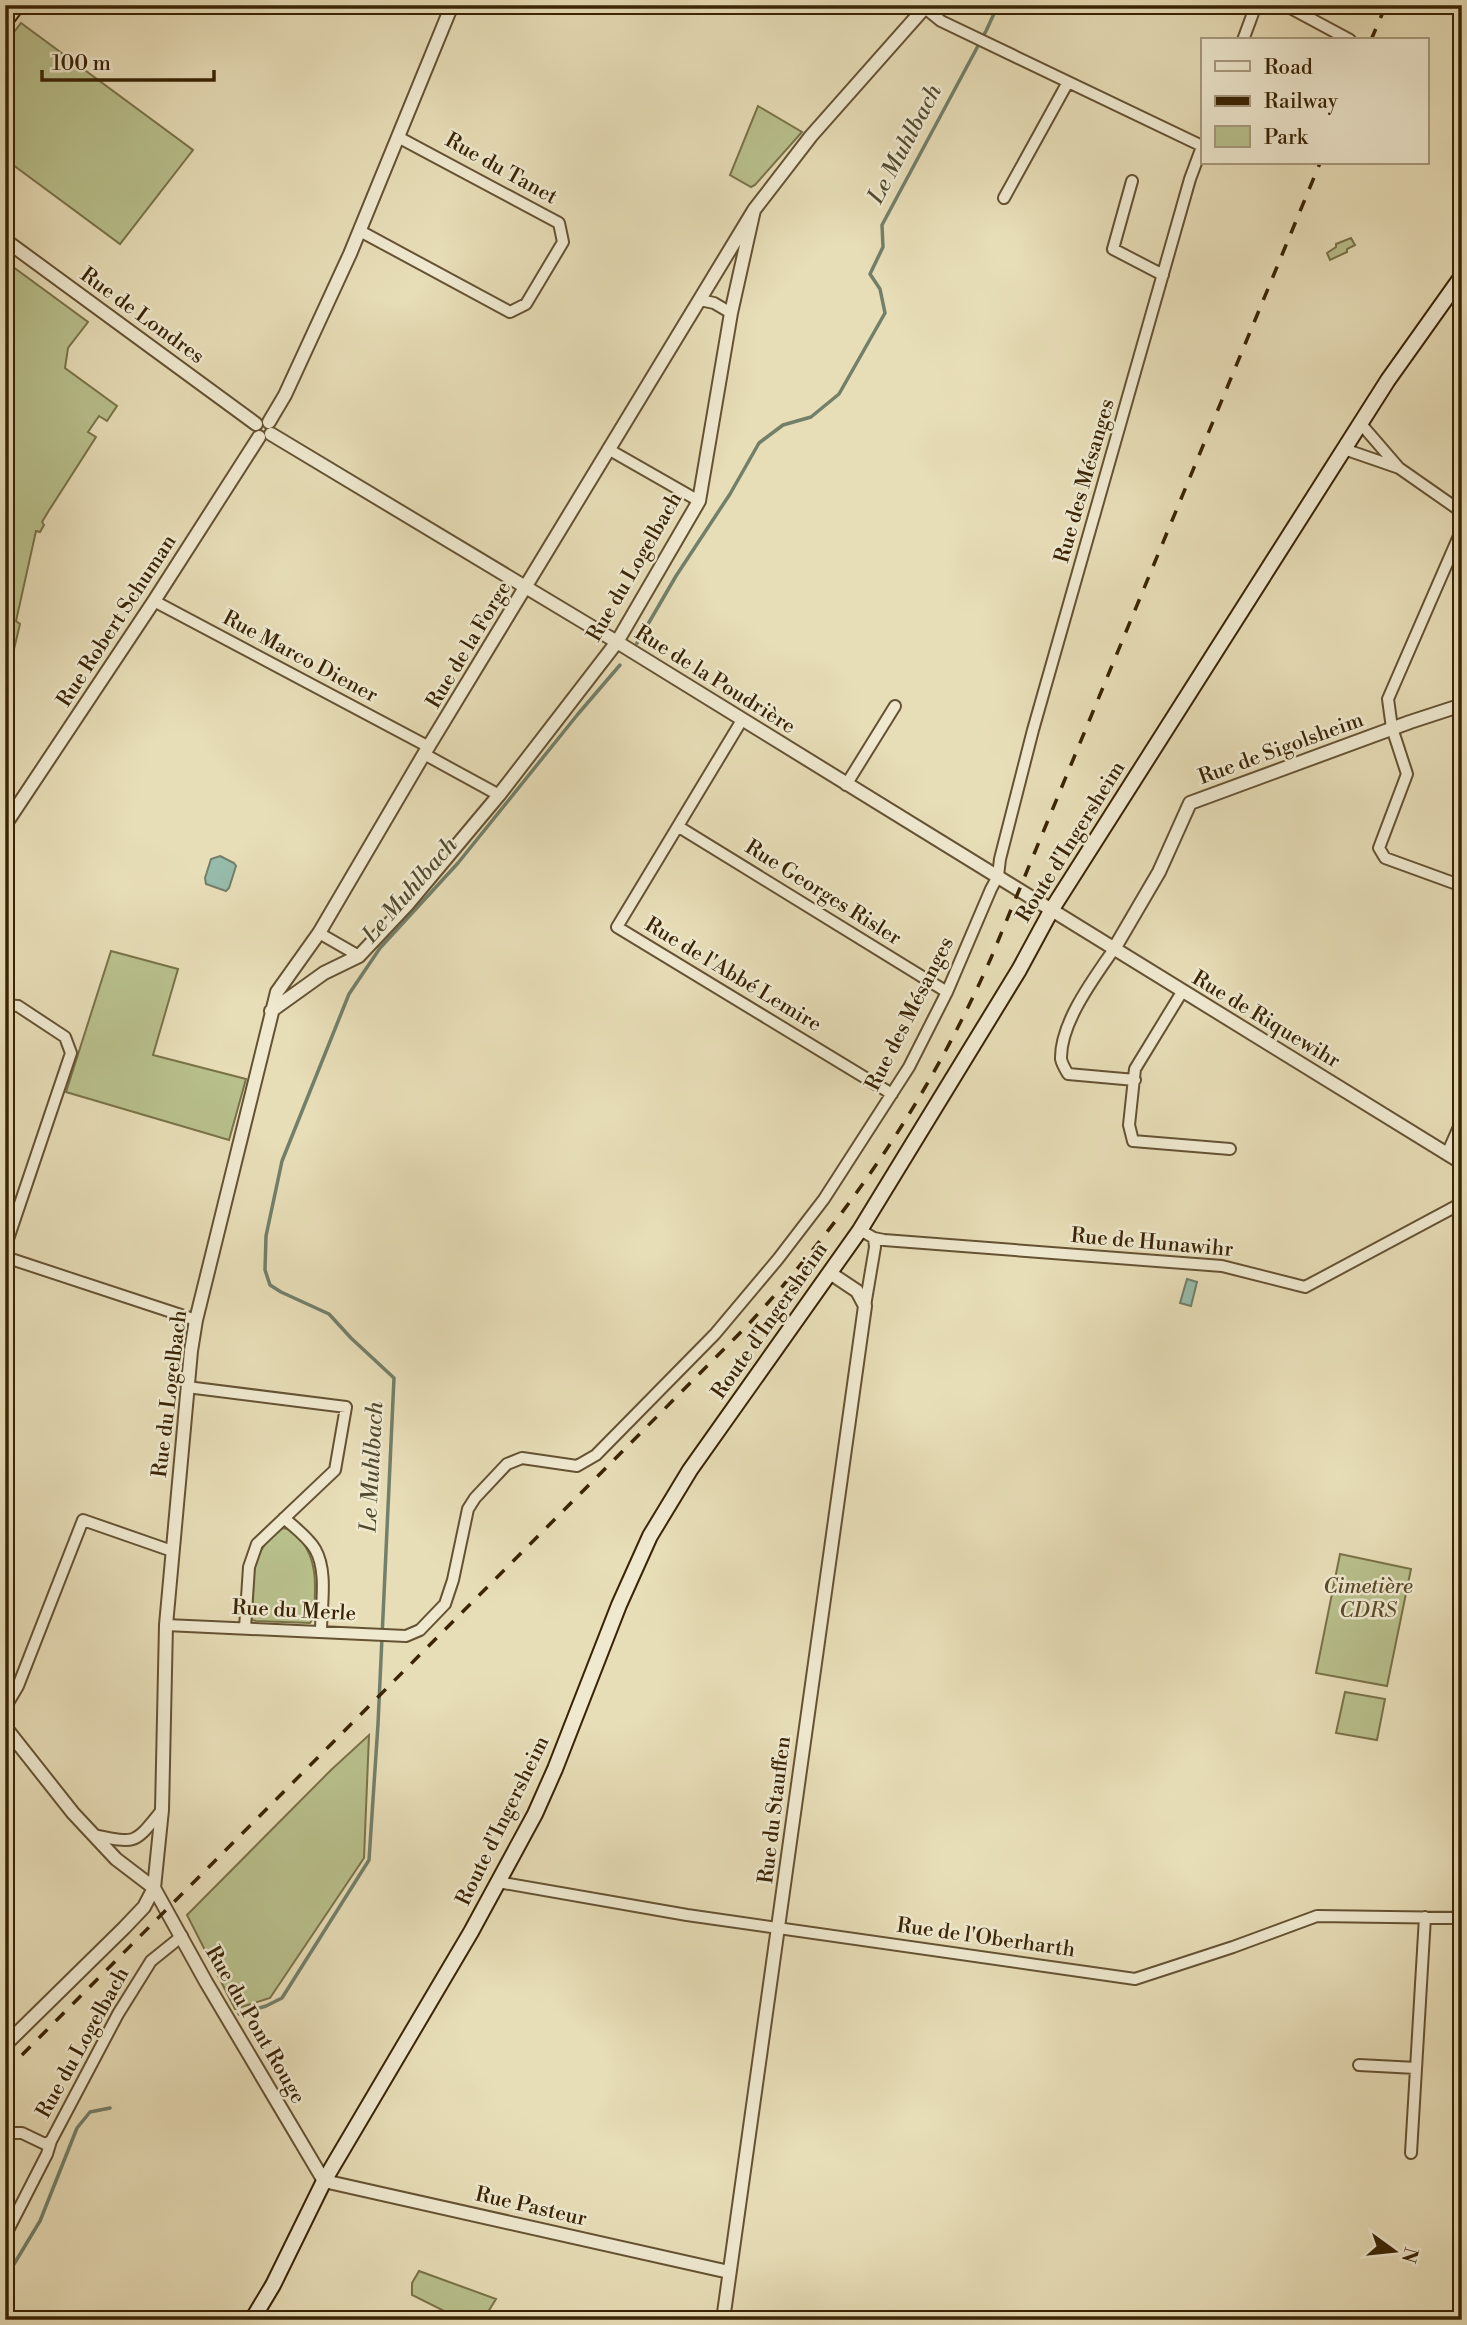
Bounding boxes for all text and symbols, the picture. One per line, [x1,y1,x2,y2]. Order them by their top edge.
scale bar [42,38,214,82]
legend [1201,38,1428,164]
text: 100 m [52,51,111,77]
text: Road [1264,55,1313,81]
water label: Le Muhlbach [862,80,948,209]
text: Railway [1264,89,1339,115]
text: Park [1264,125,1309,151]
street label: Rue du Tanet [440,127,562,211]
street label: Rue de Londres [75,262,209,370]
street label: Rue des Mésanges [1049,396,1121,566]
street label: Rue du Logelbach [582,487,689,646]
street label: Rue Robert Schuman [52,530,183,712]
street label: Rue de la Forge [421,577,517,713]
street label: Rue Marco Diener [218,605,382,709]
street label: Rue de la Poudrière [630,620,800,740]
street label: Rue de Sigolsheim [1195,707,1367,791]
street label: Route d'Ingersheim [1011,757,1131,927]
water label: Le Muhlbach [356,831,464,949]
street label: Rue Georges Risler [740,834,906,952]
street label: Rue de l'Abbé Lemire [640,912,826,1038]
street label: Rue des Mésanges [860,933,960,1095]
street label: Rue de Riquewihr [1187,966,1345,1074]
street label: Rue de Hunawihr [1070,1223,1234,1263]
street label: Route d'Ingersheim [706,1238,834,1404]
street label: Rue du Logelbach [147,1308,193,1479]
water label: Le Muhlbach [355,1401,389,1534]
park label: Cimetière CDRS [1323,1574,1413,1624]
street label: Rue du Merle [231,1595,357,1627]
street label: Route d'Ingersheim [451,1732,555,1910]
street label: Rue du Stauffen [753,1734,797,1885]
street label: Rue de l'Oberharth [895,1913,1077,1963]
street label: Rue du Pont Rouge [199,1941,311,2109]
street label: Rue du Logelbach [31,1963,135,2123]
street label: Rue Pasteur [473,2182,589,2232]
north arrow [1358,2216,1428,2286]
text: N [1396,2245,1423,2266]

